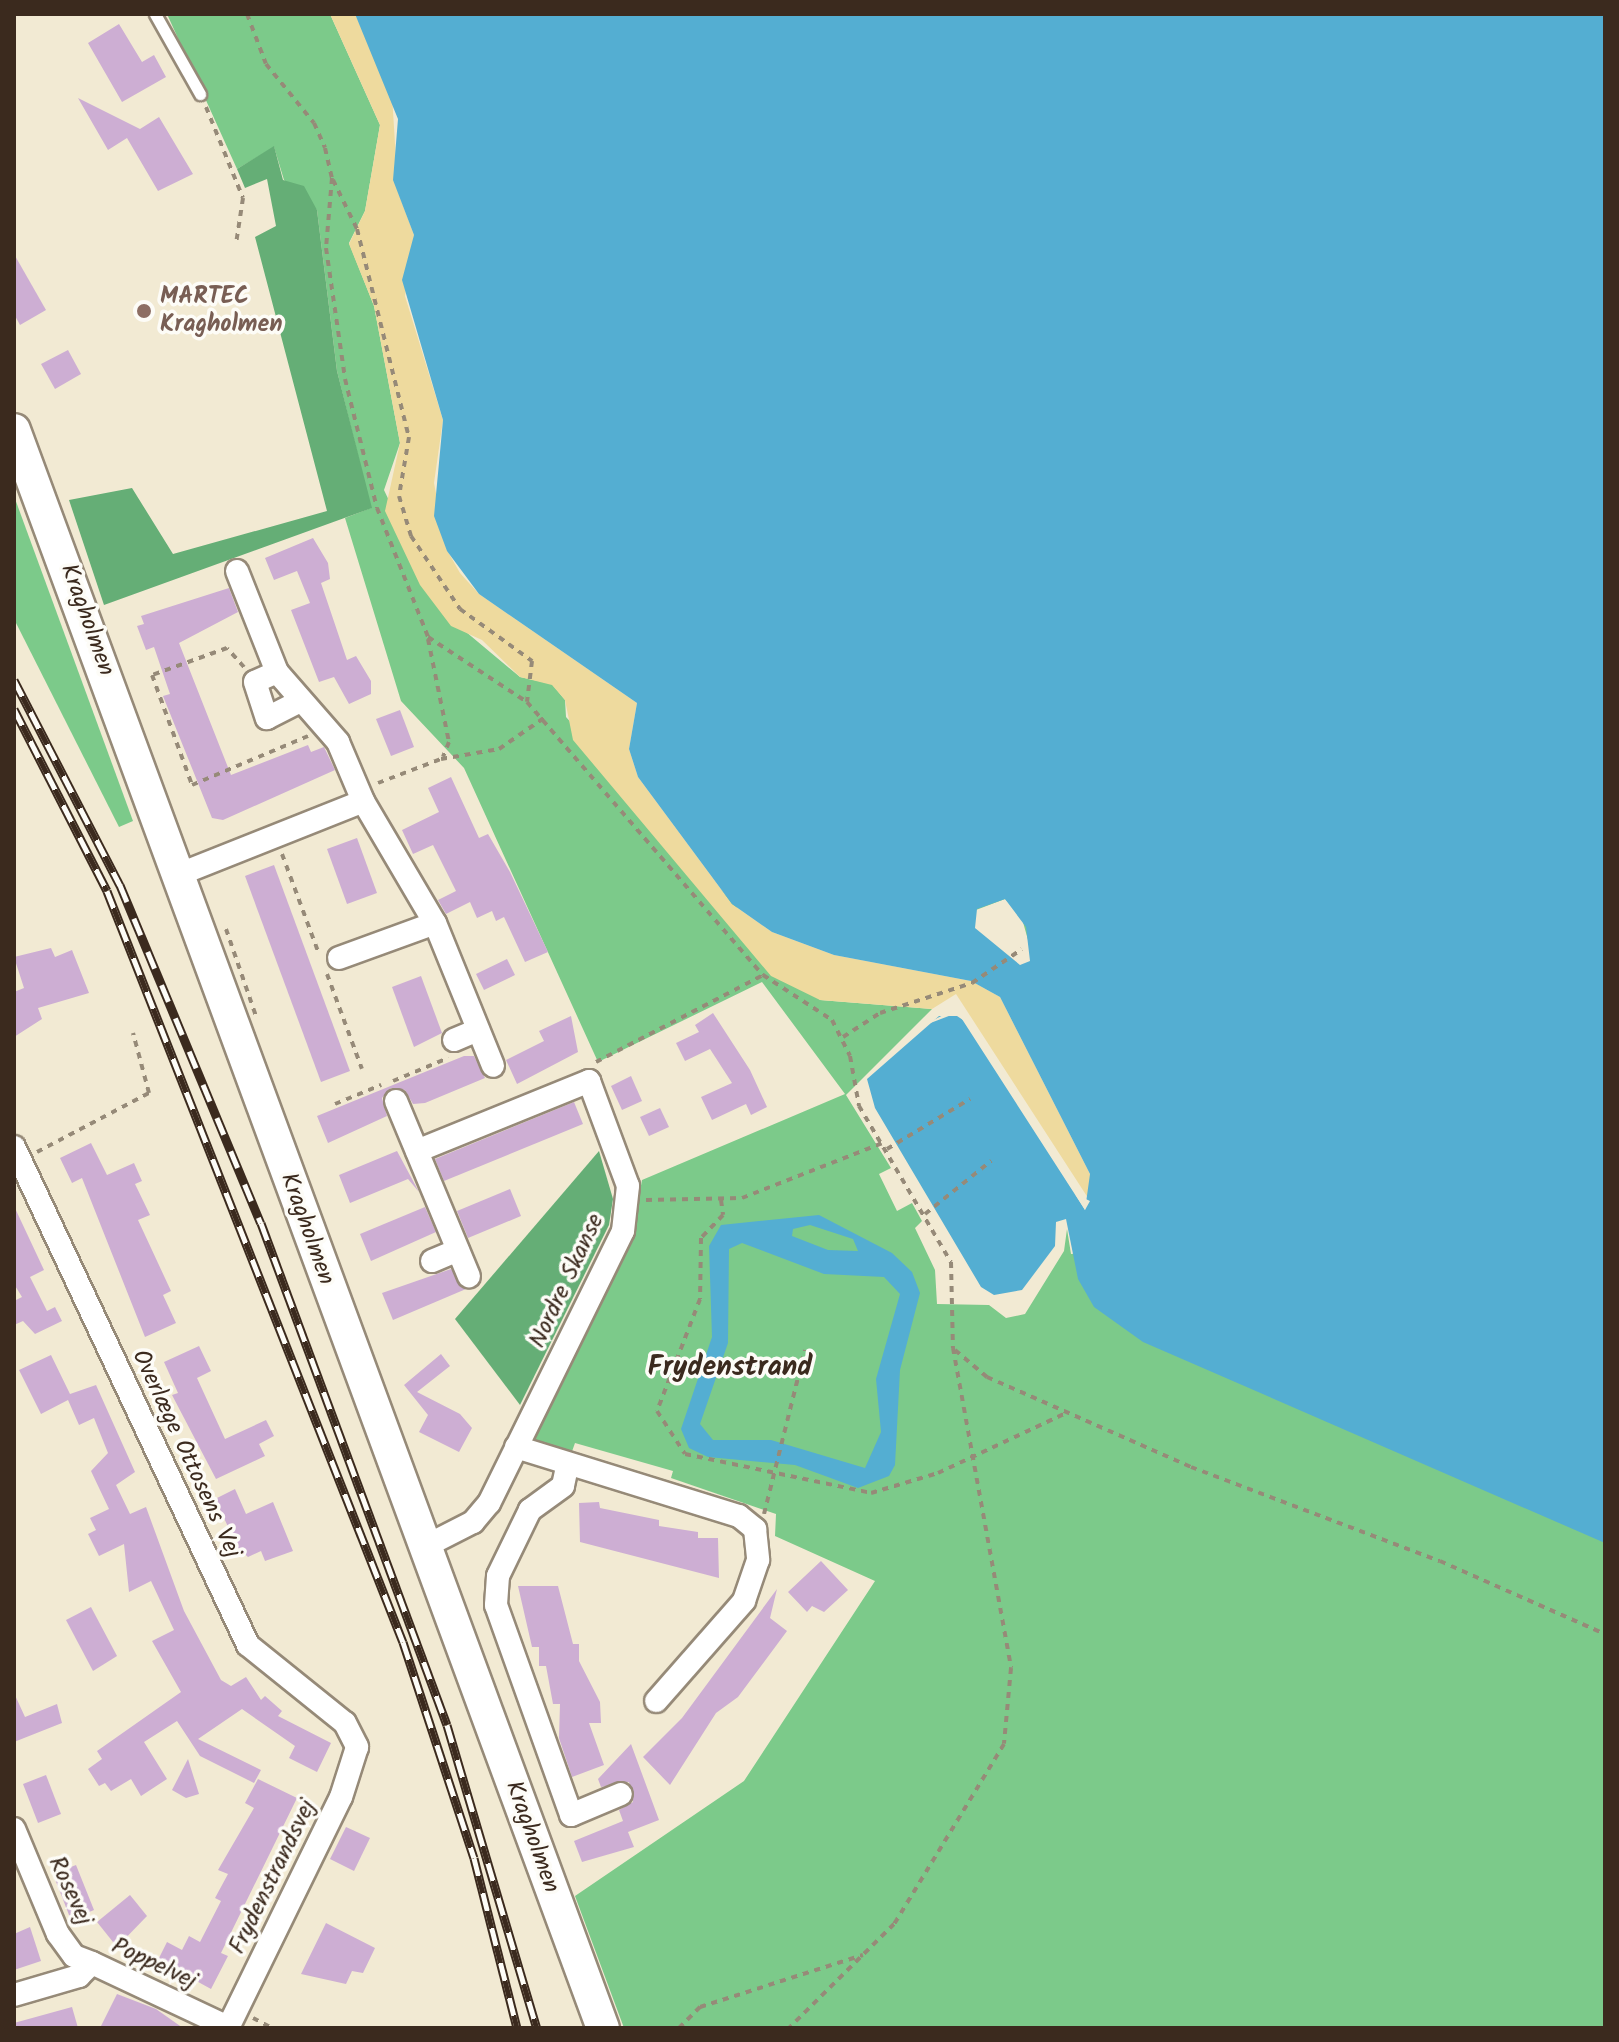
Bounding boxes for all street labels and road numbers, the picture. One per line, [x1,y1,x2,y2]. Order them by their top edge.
street label: Kragholmen [53,560,121,680]
street label: Kragholmen [273,1169,341,1289]
street label: Nordre Skanse [523,1209,611,1353]
street label: Overlæge Ottosens Vej [125,1345,247,1563]
street label: Kragholmen [498,1777,566,1897]
street label: Frydenstrandsvej [223,1795,323,1959]
street label: Rosevej [42,1852,98,1930]
street label: Poppelvej [107,1932,201,1996]

